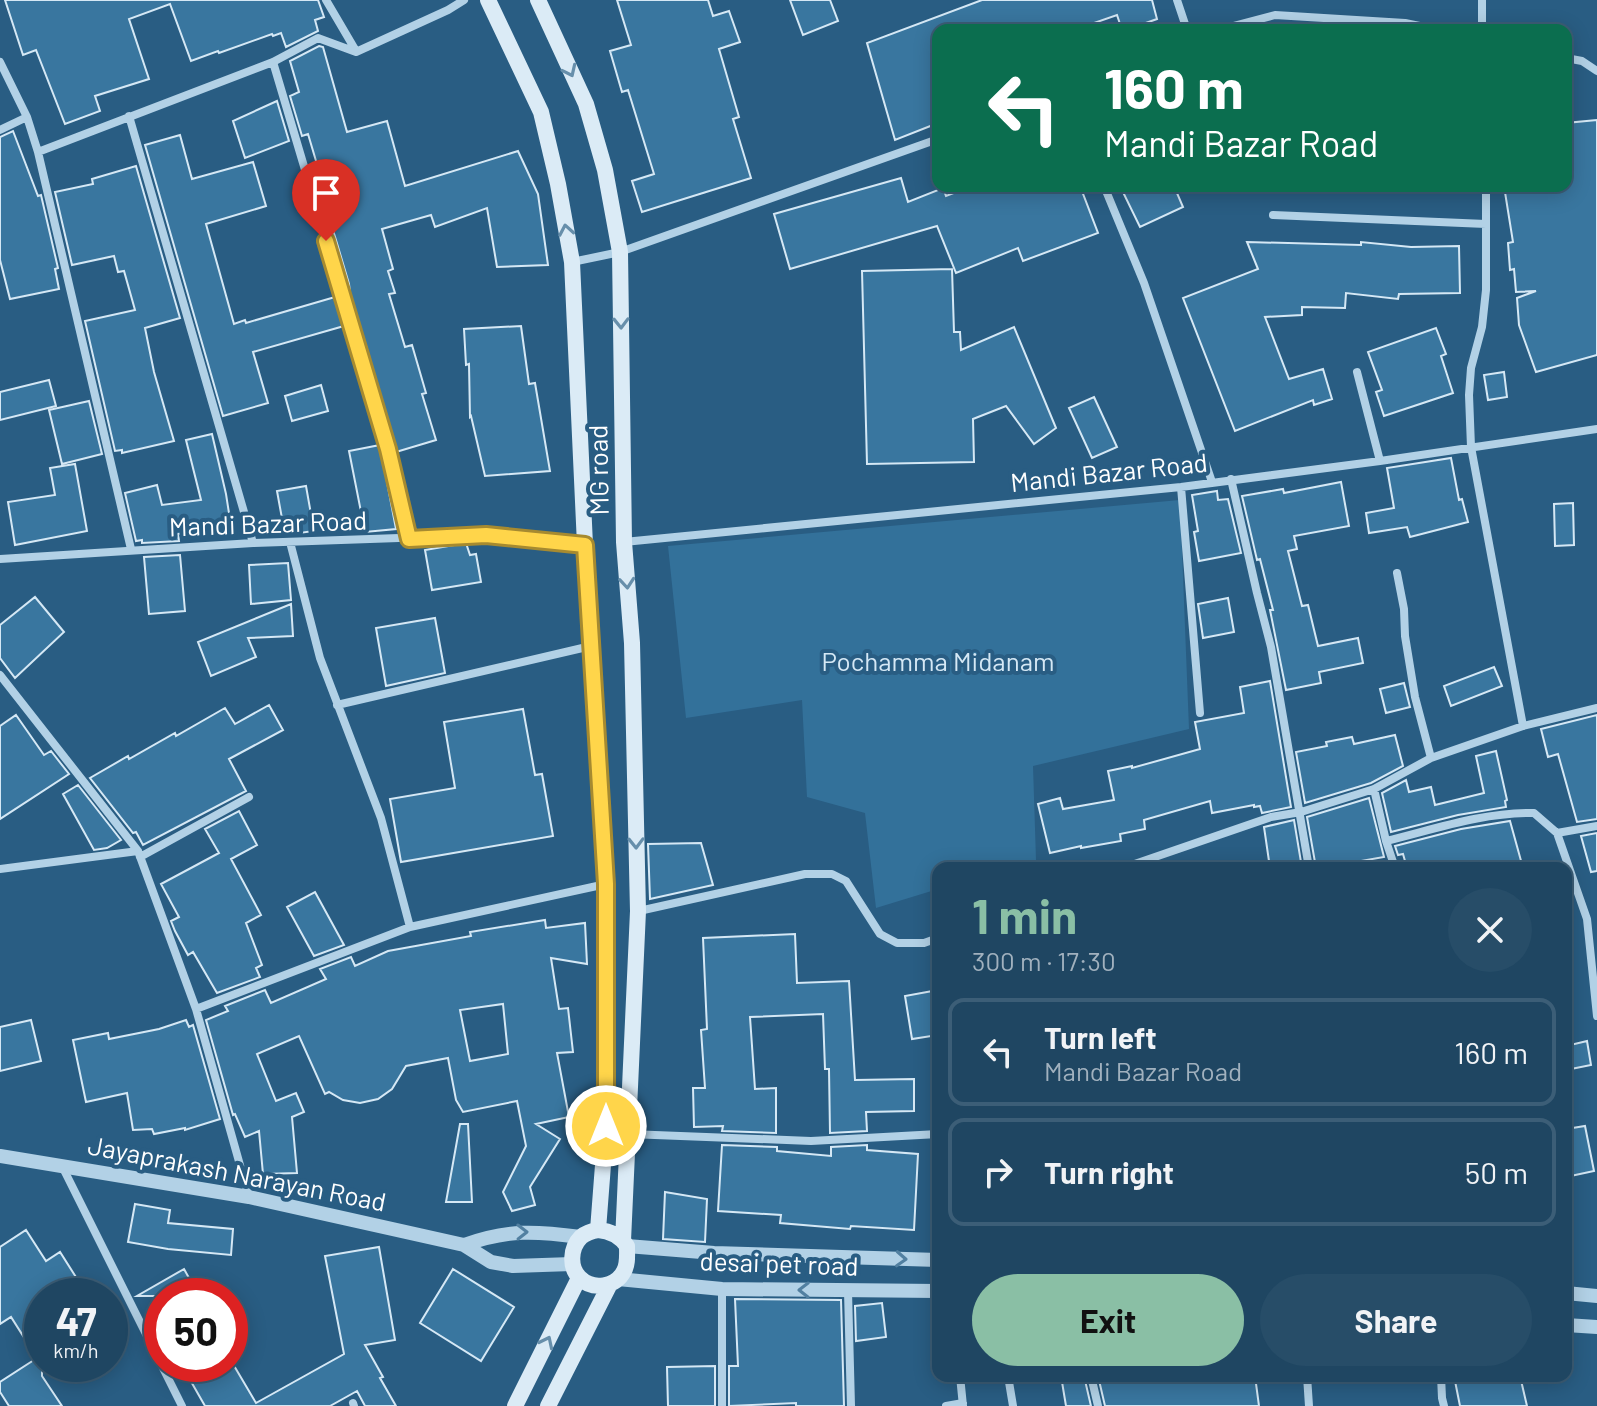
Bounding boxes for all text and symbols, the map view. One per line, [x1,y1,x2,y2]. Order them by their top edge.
text: 160 m [1104,53,1244,120]
icon: left [972,56,1076,160]
one-way arrow [561,63,577,77]
text: Mandi Bazar Road [1104,121,1378,164]
pin [292,159,360,241]
icon: arrive [304,171,348,215]
one-way arrow [559,223,576,237]
one-way arrow [612,317,630,330]
street label: MG road [581,424,614,516]
street label: Mandi Bazar Road [1009,446,1209,497]
street label: Mandi Bazar Road [168,504,368,541]
one-way arrow [618,577,635,590]
park label: Pochamma Midanam [822,645,1054,676]
one-way arrow [628,837,645,850]
text: 1 min [972,886,1077,944]
button: close [1448,888,1532,972]
text: 300 m · 17:30 [972,945,1116,976]
text: Turn left [1044,1019,1157,1055]
icon: left [976,1030,1020,1074]
text: 160 m [1454,1034,1528,1070]
text: Mandi Bazar Road [1044,1055,1242,1086]
position arrow [564,1084,648,1168]
street label: Jayaprakash Narayan Road [86,1128,389,1217]
icon: right [976,1150,1020,1194]
text: Turn right [1044,1154,1174,1190]
text: 50 m [1465,1154,1528,1190]
one-way arrow [516,1224,529,1241]
street label: desai pet road [699,1244,859,1281]
one-way arrow [895,1250,908,1267]
button: Exit [972,1274,1244,1366]
button: Share [1260,1274,1532,1366]
speed limit sign: 50 [144,1278,248,1382]
one-way arrow [797,1281,810,1299]
text: 47 [55,1296,97,1344]
one-way arrow [537,1335,553,1350]
text: km/h [53,1338,99,1362]

